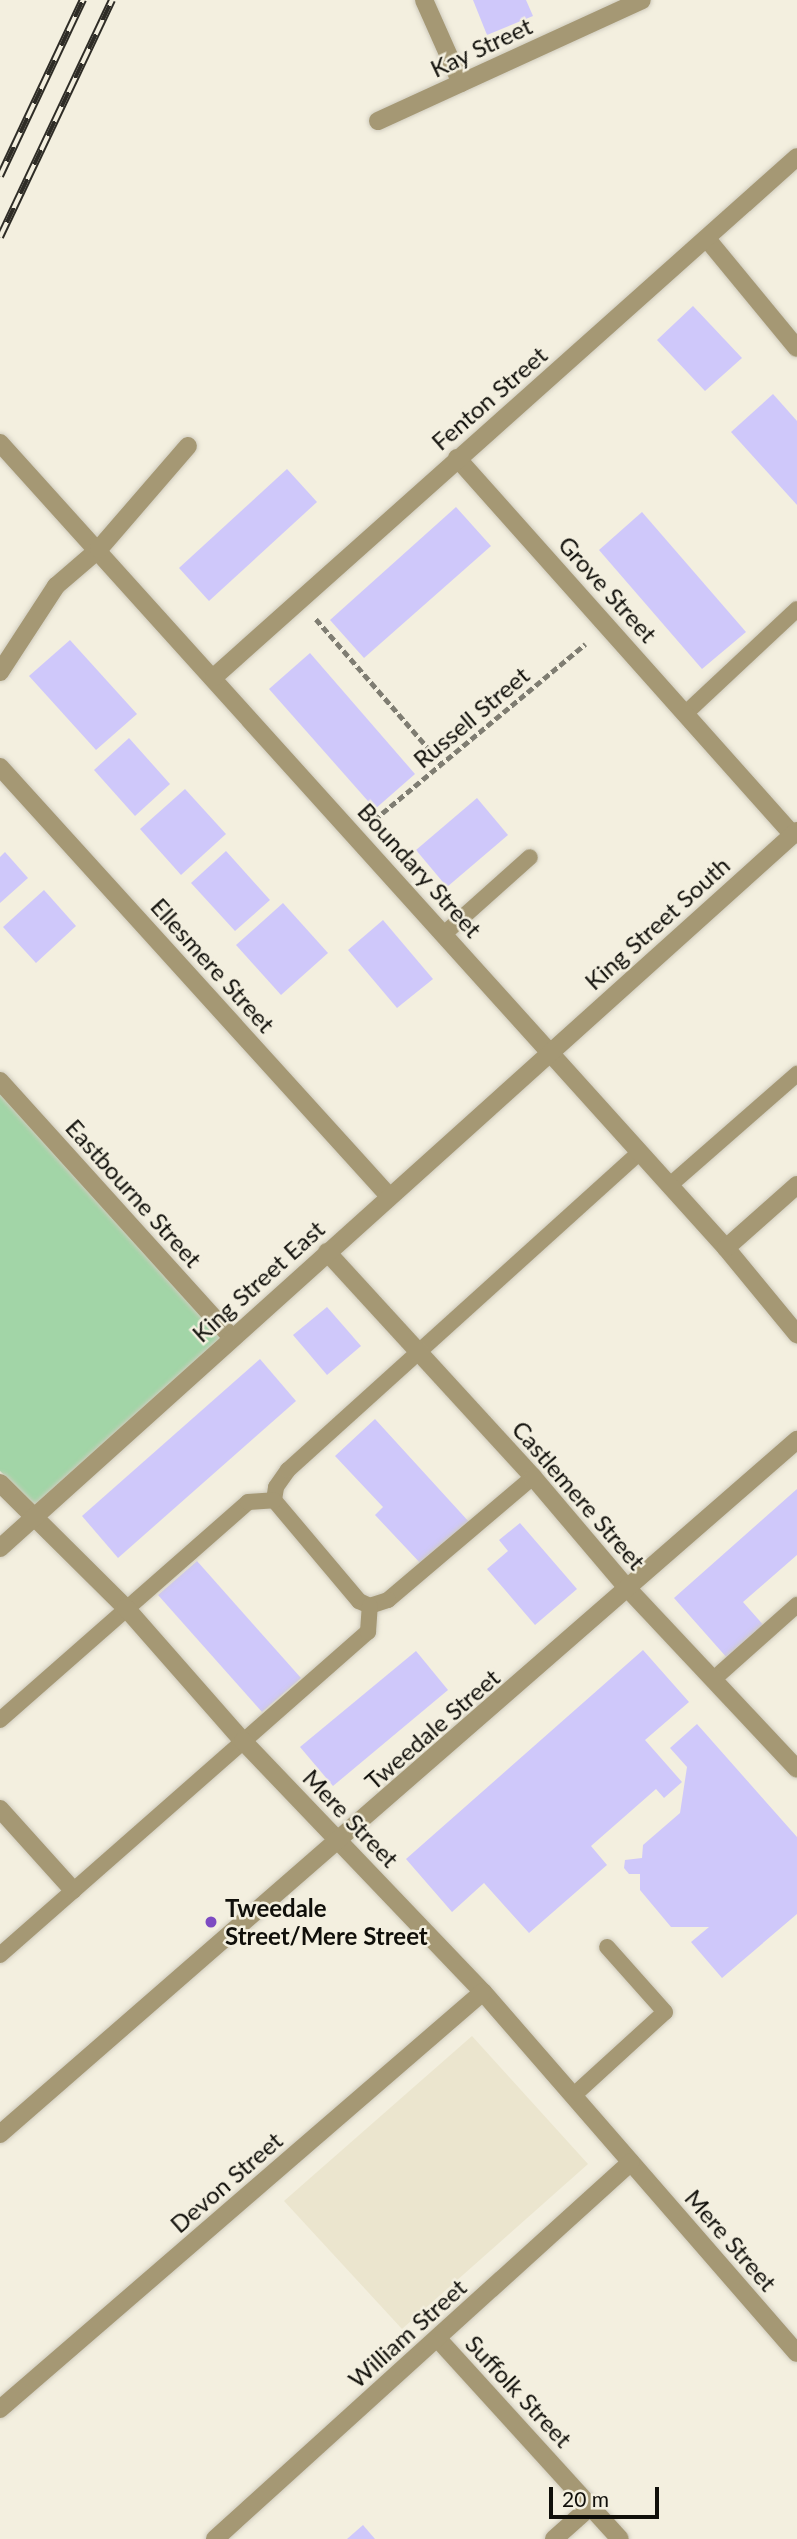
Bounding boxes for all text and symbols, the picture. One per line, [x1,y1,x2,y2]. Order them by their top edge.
street label: Kay Street [425,11,537,83]
street label: Fenton Street [425,340,553,456]
street label: Grove Street [553,530,663,648]
street label: Russell Street [407,660,535,774]
street label: Boundary Street [352,797,488,943]
street label: King Street South [579,850,735,996]
street label: Ellesmere Street [145,892,281,1038]
street label: Eastbourne Street [60,1113,208,1273]
street label: King Street East [186,1214,330,1348]
street label: Castlemere Street [506,1415,652,1575]
street label: Tweedale Street [359,1663,505,1795]
street label: Mere Street [297,1763,405,1873]
place label: Tweedale Street/Mere Street [225,1894,428,1950]
marker: Tweedale Street/Mere Street [203,1914,219,1930]
street label: Devon Street [164,2126,288,2238]
street label: Mere Street [679,2183,783,2297]
street label: William Street [342,2273,472,2393]
street label: Suffolk Street [460,2329,578,2453]
scale bar [552,2472,662,2516]
text: 20 m [562,2486,609,2511]

